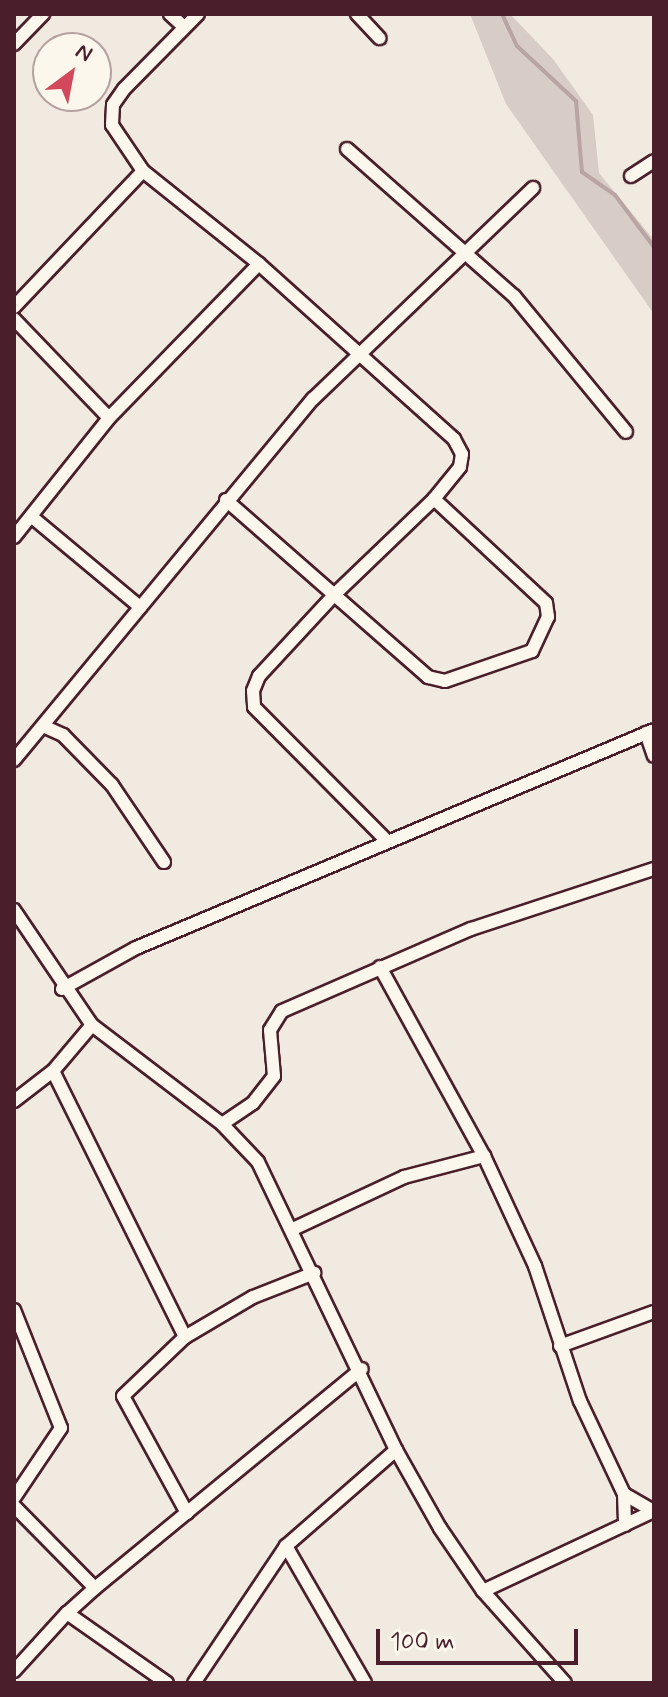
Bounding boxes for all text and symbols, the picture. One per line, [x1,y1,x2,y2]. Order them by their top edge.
north arrow [32,32,112,112]
text: N [70,38,97,69]
scale bar [380,1613,582,1663]
text: 100 m [390,1627,454,1658]

